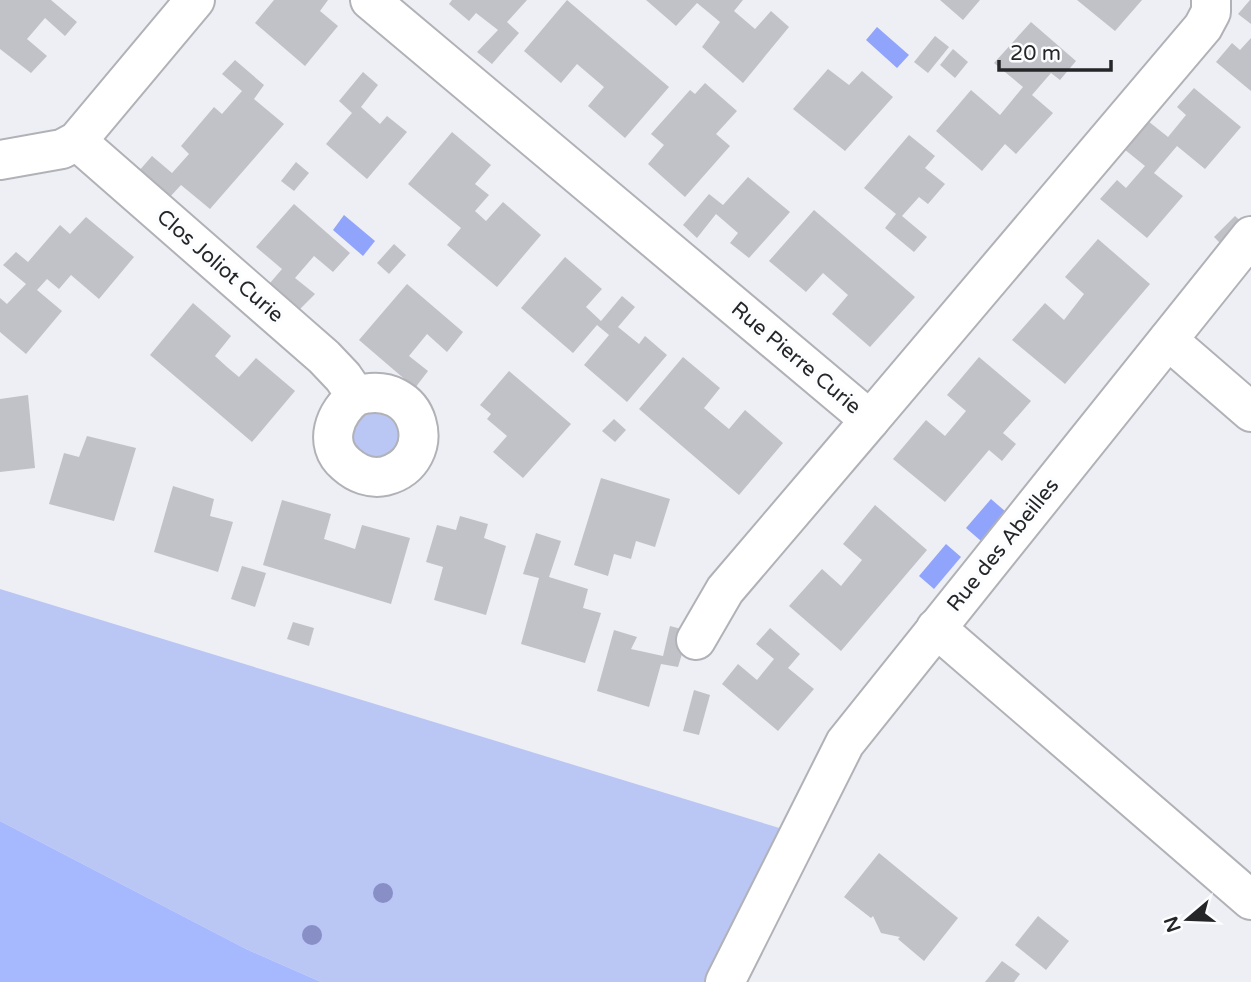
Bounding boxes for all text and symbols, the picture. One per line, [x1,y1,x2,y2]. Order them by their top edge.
scale bar [999,28,1111,72]
text: 20 m [1010,41,1061,66]
street label: Clos Joliot Curie [152,204,289,328]
street label: Rue Pierre Curie [726,296,866,420]
street label: Rue des Abeilles [942,473,1064,617]
north arrow [1153,884,1223,954]
text: N [1160,913,1186,935]

